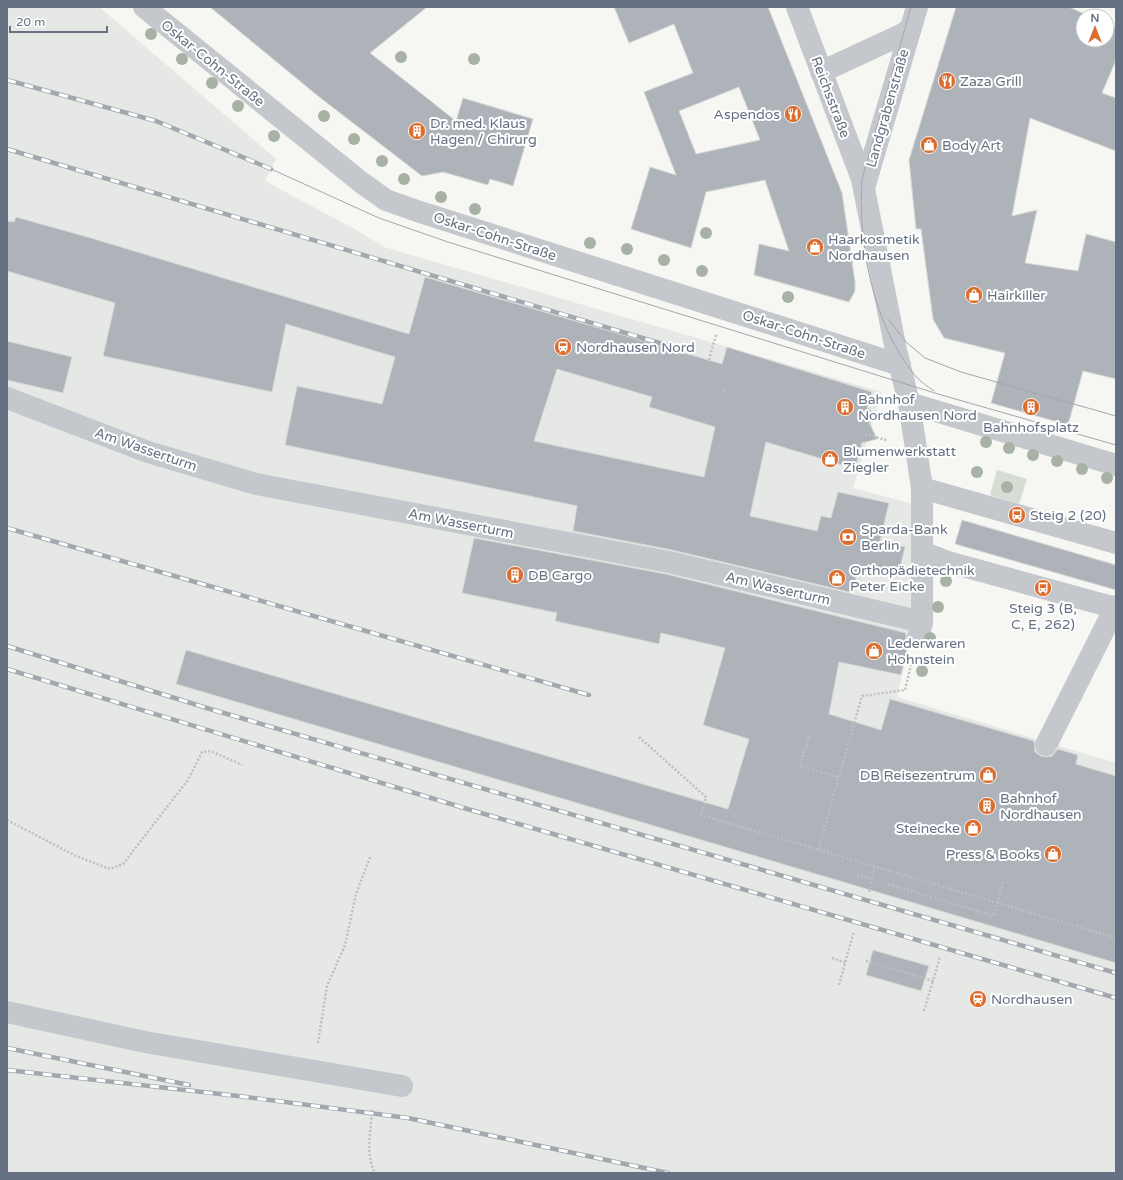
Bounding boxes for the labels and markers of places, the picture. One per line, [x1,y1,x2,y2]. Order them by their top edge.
restaurant icon: Zaza Grill [937,71,957,91]
place label: Zaza Grill [960,73,1022,90]
restaurant icon: Aspendos [783,104,803,124]
place label: Aspendos [713,106,780,123]
place label: Dr. med. Klaus Hagen / Chirurg [430,115,537,148]
building icon: Dr. med. Klaus Hagen / Chirurg [407,121,427,141]
shop icon: Body Art [919,135,939,155]
place label: Body Art [942,137,1002,154]
place label: Haarkosmetik Nordhausen [828,231,920,264]
shop icon: Haarkosmetik Nordhausen [805,237,825,257]
shop icon: Hairkiller [964,285,984,305]
place label: Hairkiller [987,287,1046,304]
station icon: Nordhausen Nord [553,337,573,357]
place label: Nordhausen Nord [576,339,695,356]
place label: Bahnhof Nordhausen Nord [858,391,977,424]
building icon: Bahnhof Nordhausen Nord [835,397,855,417]
building icon: Bahnhofsplatz [1021,397,1041,417]
place label: Bahnhofsplatz [983,419,1079,436]
place label: Blumenwerkstatt Ziegler [843,443,957,476]
shop icon: Blumenwerkstatt Ziegler [820,449,840,469]
bus stop icon: Steig 2 (20) [1007,505,1027,525]
place label: Steig 2 (20) [1030,507,1106,524]
place label: Sparda-Bank Berlin [861,521,948,554]
bank icon: Sparda-Bank Berlin [838,527,858,547]
place label: Orthopädietechnik Peter Eicke [850,562,975,595]
building icon: DB Cargo [505,565,525,585]
place label: DB Cargo [528,567,592,584]
shop icon: Orthopädietechnik Peter Eicke [827,568,847,588]
bus stop icon: Steig 3 (B, C, E, 262) [1033,578,1053,598]
place label: Steig 3 (B, C, E, 262) [1009,600,1077,633]
place label: Lederwaren Hohnstein [887,635,966,668]
shop icon: Lederwaren Hohnstein [864,641,884,661]
shop icon: DB Reisezentrum [978,765,998,785]
place label: DB Reisezentrum [860,767,975,784]
place label: Bahnhof Nordhausen [1000,790,1082,823]
building icon: Bahnhof Nordhausen [977,796,997,816]
shop icon: Steinecke [963,818,983,838]
place label: Steinecke [896,820,960,837]
shop icon: Press & Books [1043,844,1063,864]
place label: Press & Books [946,846,1040,863]
station icon: Nordhausen [968,989,988,1009]
place label: Nordhausen [991,991,1073,1008]

